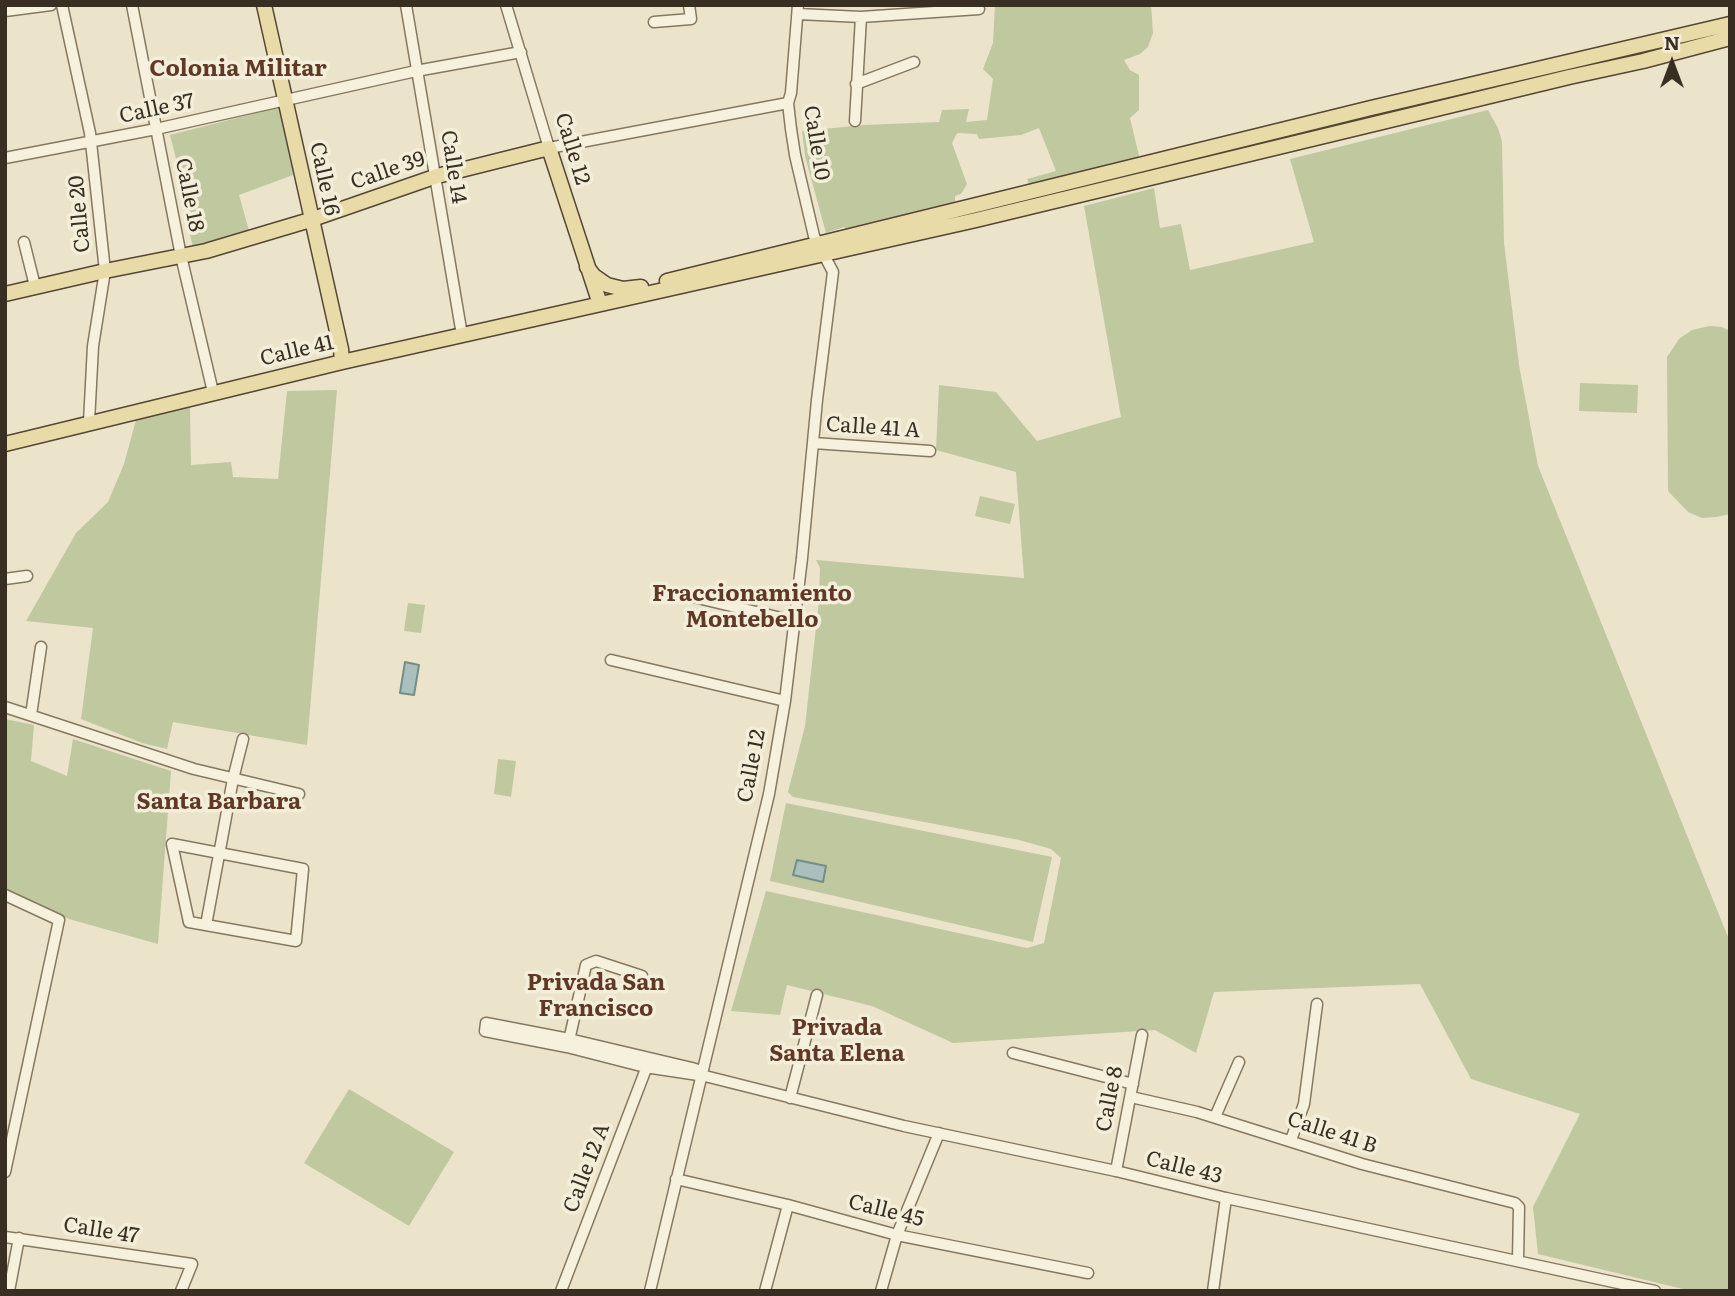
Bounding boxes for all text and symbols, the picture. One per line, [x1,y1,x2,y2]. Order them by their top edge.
north arrow [1637,28,1707,98]
text: N [1664,28,1680,56]
district label: Colonia Militar [149,55,327,83]
street label: Calle 37 [117,89,197,129]
street label: Calle 10 [798,104,834,182]
street label: Calle 12 [549,110,595,188]
street label: Calle 14 [435,128,471,206]
street label: Calle 16 [304,140,344,218]
street label: Calle 39 [347,147,429,195]
street label: Calle 18 [169,156,209,234]
street label: Calle 20 [64,174,96,254]
street label: Calle 41 [258,330,336,372]
street label: Calle 41 A [825,412,921,444]
district label: Fraccionamiento Montebello [652,580,852,634]
street label: Calle 12 [733,727,771,805]
district label: Santa Barbara [137,788,301,816]
district label: Privada San Francisco [527,969,665,1023]
district label: Privada Santa Elena [769,1014,905,1068]
street label: Calle 8 [1091,1064,1129,1134]
street label: Calle 41 B [1284,1107,1380,1159]
street label: Calle 12 A [558,1120,616,1216]
street label: Calle 43 [1143,1146,1225,1190]
street label: Calle 45 [846,1189,926,1233]
street label: Calle 47 [61,1213,141,1249]

